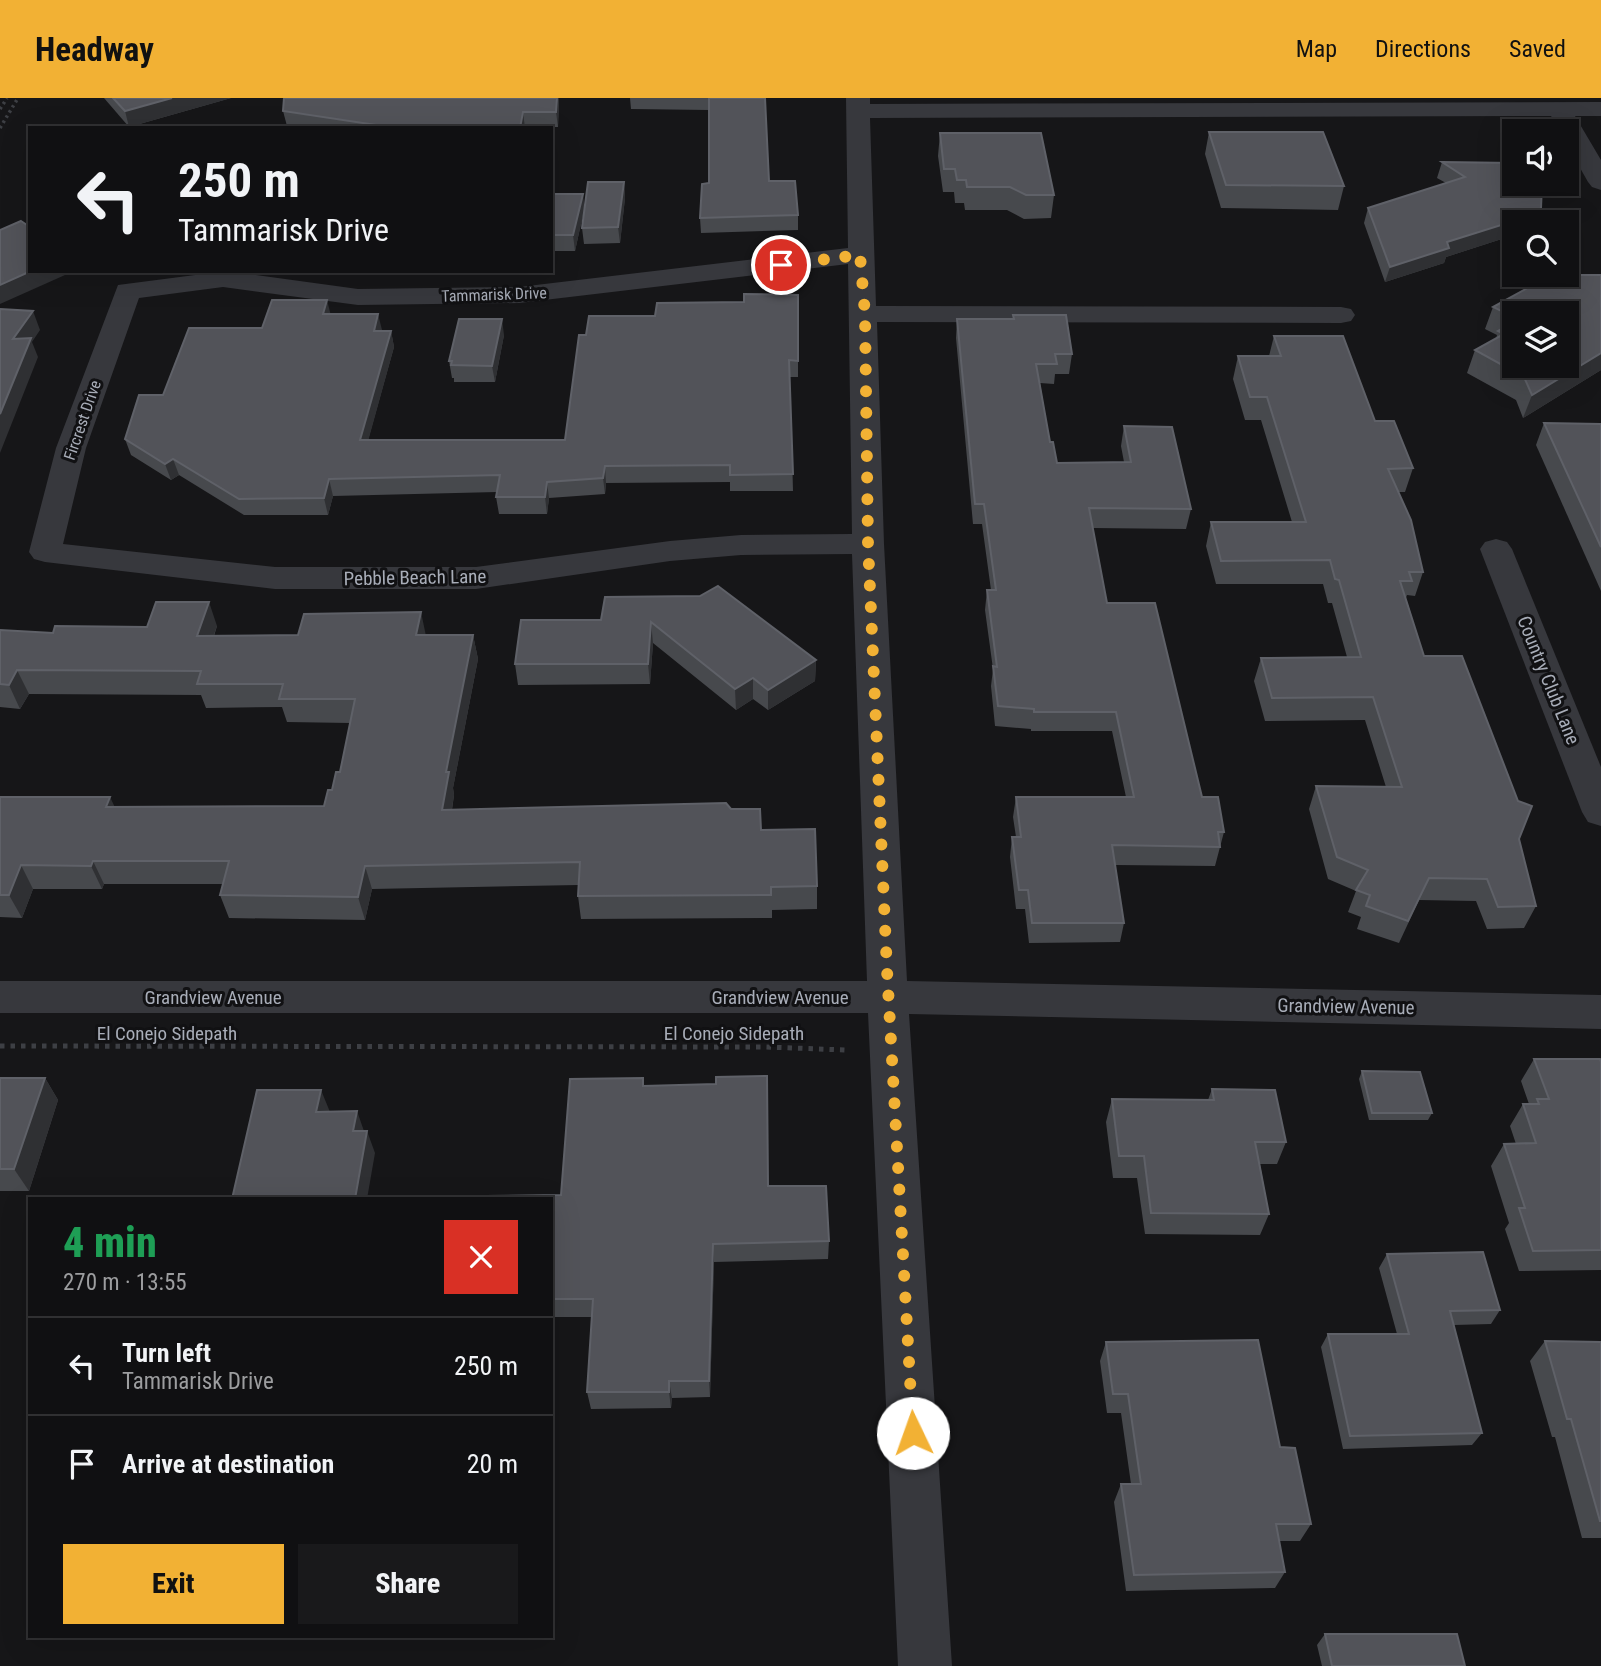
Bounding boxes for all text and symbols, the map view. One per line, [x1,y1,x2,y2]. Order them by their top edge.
text: Headway [35,30,154,69]
text: Map [1296,35,1337,63]
text: Directions [1375,35,1471,63]
text: Saved [1509,35,1566,63]
map controls [1502,119,1579,378]
button: sound [1502,119,1579,196]
text: 250 m [178,152,300,209]
icon: left [63,154,154,245]
button: search [1502,210,1579,287]
text: Tammarisk Drive [178,211,389,249]
pin [751,235,811,295]
icon: arrive [762,246,800,284]
street label: Tammarisk Drive [441,283,547,306]
button: layers [1502,301,1579,378]
street label: Fircrest Drive [60,378,105,463]
street label: Pebble Beach Lane [344,565,487,590]
street label: Country Club Lane [1512,612,1585,748]
street label: Grandview Avenue [144,986,282,1009]
street label: Grandview Avenue [711,986,849,1009]
street label: Grandview Avenue [1277,994,1415,1019]
street label: El Conejo Sidepath [97,1022,237,1045]
street label: El Conejo Sidepath [664,1022,804,1045]
text: 4 min [63,1218,157,1267]
button: close [444,1220,518,1294]
text: 270 m · 13:55 [63,1269,187,1296]
text: Turn left [122,1338,211,1368]
icon: left [63,1347,101,1385]
text: 250 m [454,1351,518,1381]
text: Tammarisk Drive [122,1368,274,1395]
position arrow [876,1396,950,1470]
icon: arrive [63,1445,101,1483]
text: Arrive at destination [122,1449,334,1479]
text: 20 m [467,1449,518,1479]
button: Exit [63,1544,284,1624]
button: Share [298,1544,518,1624]

